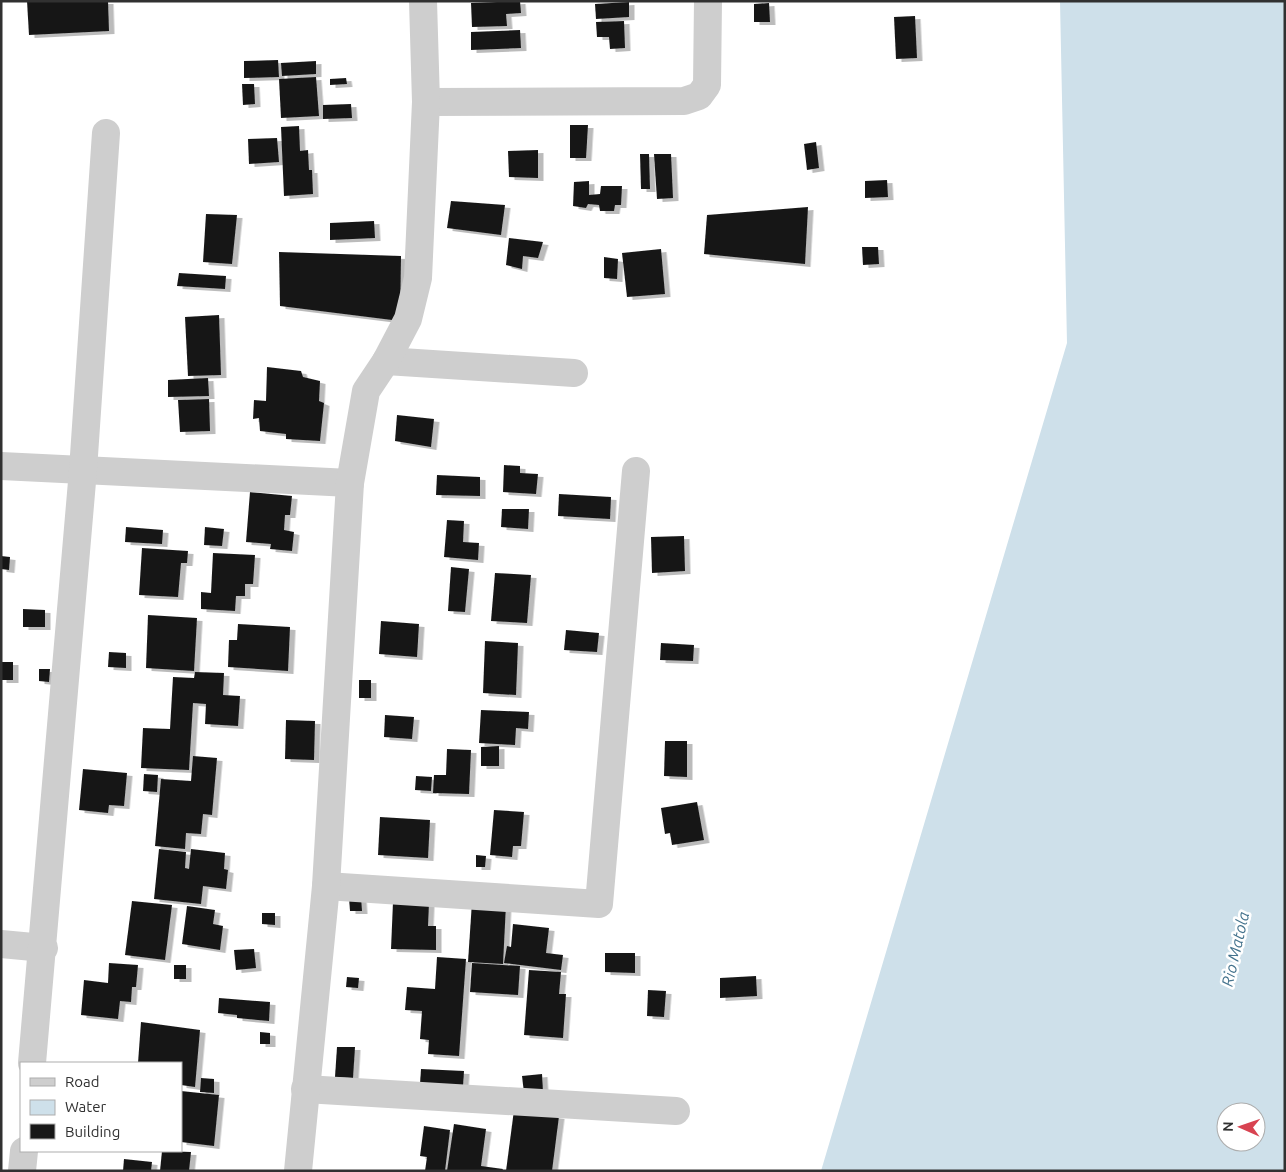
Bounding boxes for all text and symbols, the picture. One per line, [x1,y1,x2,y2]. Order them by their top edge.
water label: Rio Matola [1218,910,1252,988]
legend [20,1062,182,1152]
text: Road [65,1073,100,1090]
text: Water [65,1098,106,1115]
north arrow [1216,1102,1266,1152]
text: N [1220,1121,1236,1132]
text: Building [65,1123,120,1140]

